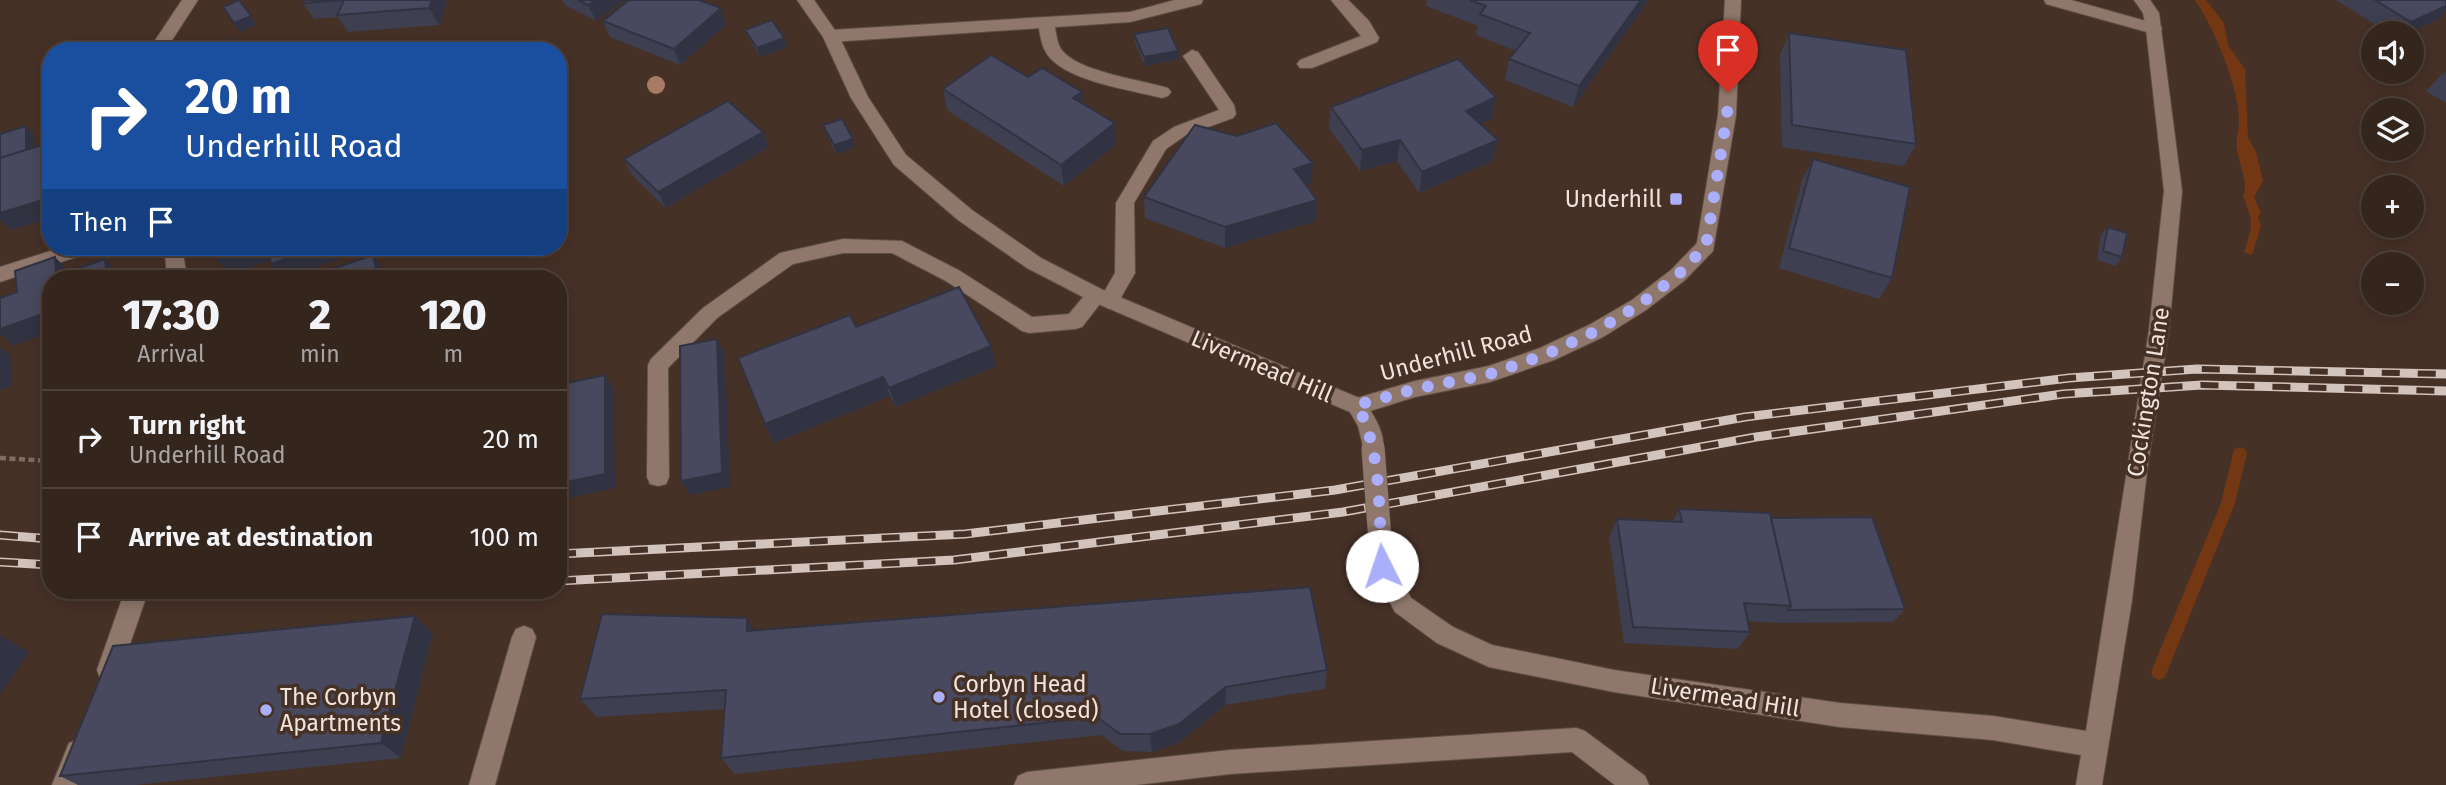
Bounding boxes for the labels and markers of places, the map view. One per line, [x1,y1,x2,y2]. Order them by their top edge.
pin [1698,20,1758,92]
place label: Underhill [1565,185,1662,213]
marker: Underhill [1668,191,1684,207]
place label: Corbyn Head Hotel (closed) [953,670,1098,724]
place label: The Corbyn Apartments [280,683,401,737]
marker: Corbyn Head Hotel (closed) [931,689,947,705]
marker: The Corbyn Apartments [258,702,274,718]

